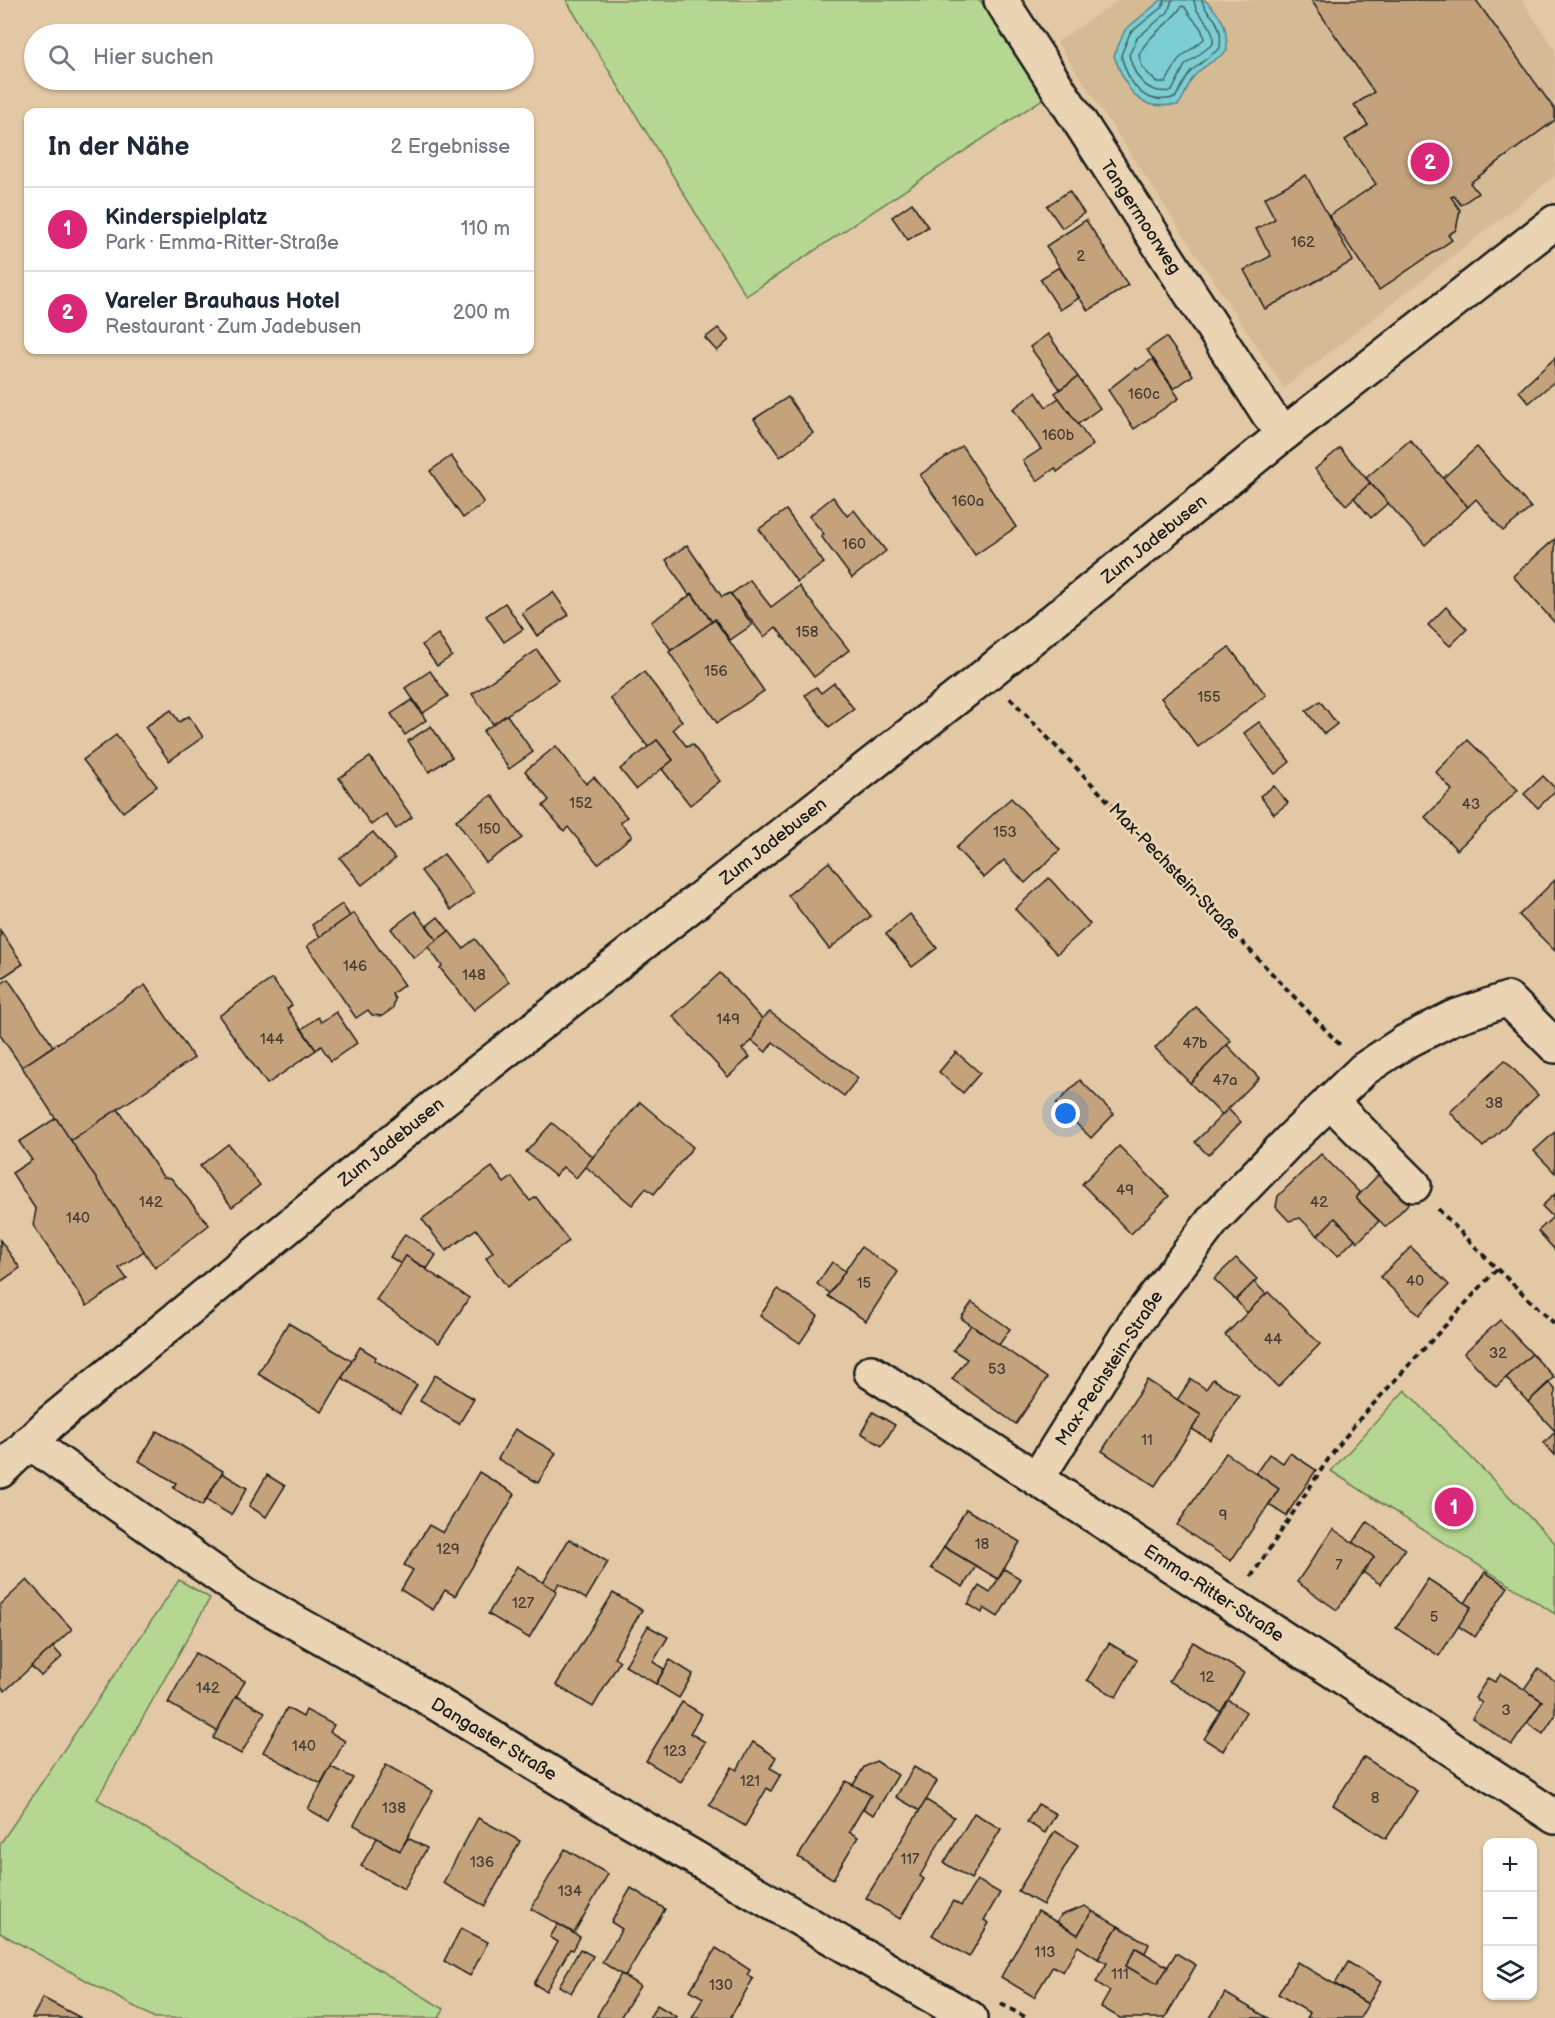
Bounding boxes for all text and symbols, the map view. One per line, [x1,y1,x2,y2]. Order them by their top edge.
search box [24,24,534,90]
icon: search [45,41,78,74]
text: Hier suchen [93,44,214,71]
text: In der Nähe [48,132,190,163]
text: 2 Ergebnisse [390,135,510,159]
pin: 2 [1410,140,1450,184]
street label: Tangermoorweg [1096,156,1185,278]
text: Kinderspielplatz [105,204,267,231]
text: 1 [63,217,72,241]
text: 110 m [461,217,510,241]
text: Park · Emma-Ritter-Straße [105,231,339,255]
house number: 162 [1291,233,1315,252]
house number: 2 [1077,247,1086,266]
text: Vareler Brauhaus Hotel [105,288,340,315]
text: 2 [62,301,73,325]
text: 200 m [453,301,510,325]
text: Restaurant · Zum Jadebusen [105,315,361,339]
house number: 160c [1128,385,1160,404]
house number: 160b [1042,426,1075,445]
street label: Zum Jadebusen [1097,491,1211,589]
house number: 160a [952,492,984,511]
house number: 160 [842,535,866,554]
house number: 158 [795,623,819,642]
house number: 156 [704,662,728,681]
house number: 155 [1198,688,1221,707]
street label: Zum Jadebusen [715,793,831,890]
house number: 152 [569,794,593,813]
house number: 43 [1462,795,1480,814]
street label: Max-Pechstein-Straße [1104,799,1245,944]
house number: 150 [477,820,501,839]
house number: 153 [993,823,1017,842]
house number: 146 [343,957,367,976]
house number: 148 [462,966,486,985]
house number: 149 [716,1010,740,1029]
house number: 144 [260,1030,284,1049]
house number: 47b [1183,1034,1208,1053]
house number: 47a [1212,1071,1238,1090]
street label: Zum Jadebusen [334,1094,448,1192]
house number: 38 [1485,1094,1503,1113]
your location [1051,1099,1080,1128]
house number: 49 [1116,1181,1134,1200]
house number: 142 [139,1193,163,1212]
house number: 42 [1310,1193,1328,1212]
house number: 140 [66,1209,90,1228]
house number: 40 [1406,1272,1424,1291]
house number: 15 [857,1274,871,1293]
street label: Max-Pechstein-Straße [1051,1287,1168,1450]
house number: 44 [1264,1330,1282,1349]
house number: 32 [1489,1344,1507,1363]
house number: 53 [988,1360,1006,1379]
house number: 11 [1141,1431,1153,1450]
pin: 1 [1434,1484,1474,1530]
house number: 9 [1219,1506,1227,1525]
house number: 18 [975,1535,990,1554]
house number: 129 [436,1540,460,1559]
street label: Emma-Ritter-Straße [1140,1540,1288,1647]
house number: 7 [1335,1556,1343,1575]
house number: 127 [512,1594,535,1613]
house number: 5 [1430,1608,1438,1627]
house number: 12 [1200,1668,1214,1687]
house number: 142 [196,1679,220,1698]
street label: Dangaster Straße [427,1694,561,1785]
house number: 3 [1501,1701,1511,1720]
house number: 140 [292,1737,316,1756]
house number: 123 [663,1742,687,1761]
house number: 121 [740,1772,760,1791]
house number: 8 [1371,1789,1380,1808]
house number: 138 [382,1799,406,1818]
map controls [1483,1838,1537,2000]
button: + [1483,1838,1537,1892]
house number: 117 [901,1850,920,1869]
house number: 136 [470,1853,494,1872]
house number: 134 [558,1882,582,1901]
button: − [1483,1892,1537,1946]
house number: 113 [1035,1943,1055,1962]
button: layers [1483,1946,1537,2000]
house number: 111 [1111,1965,1129,1984]
house number: 130 [709,1976,733,1995]

